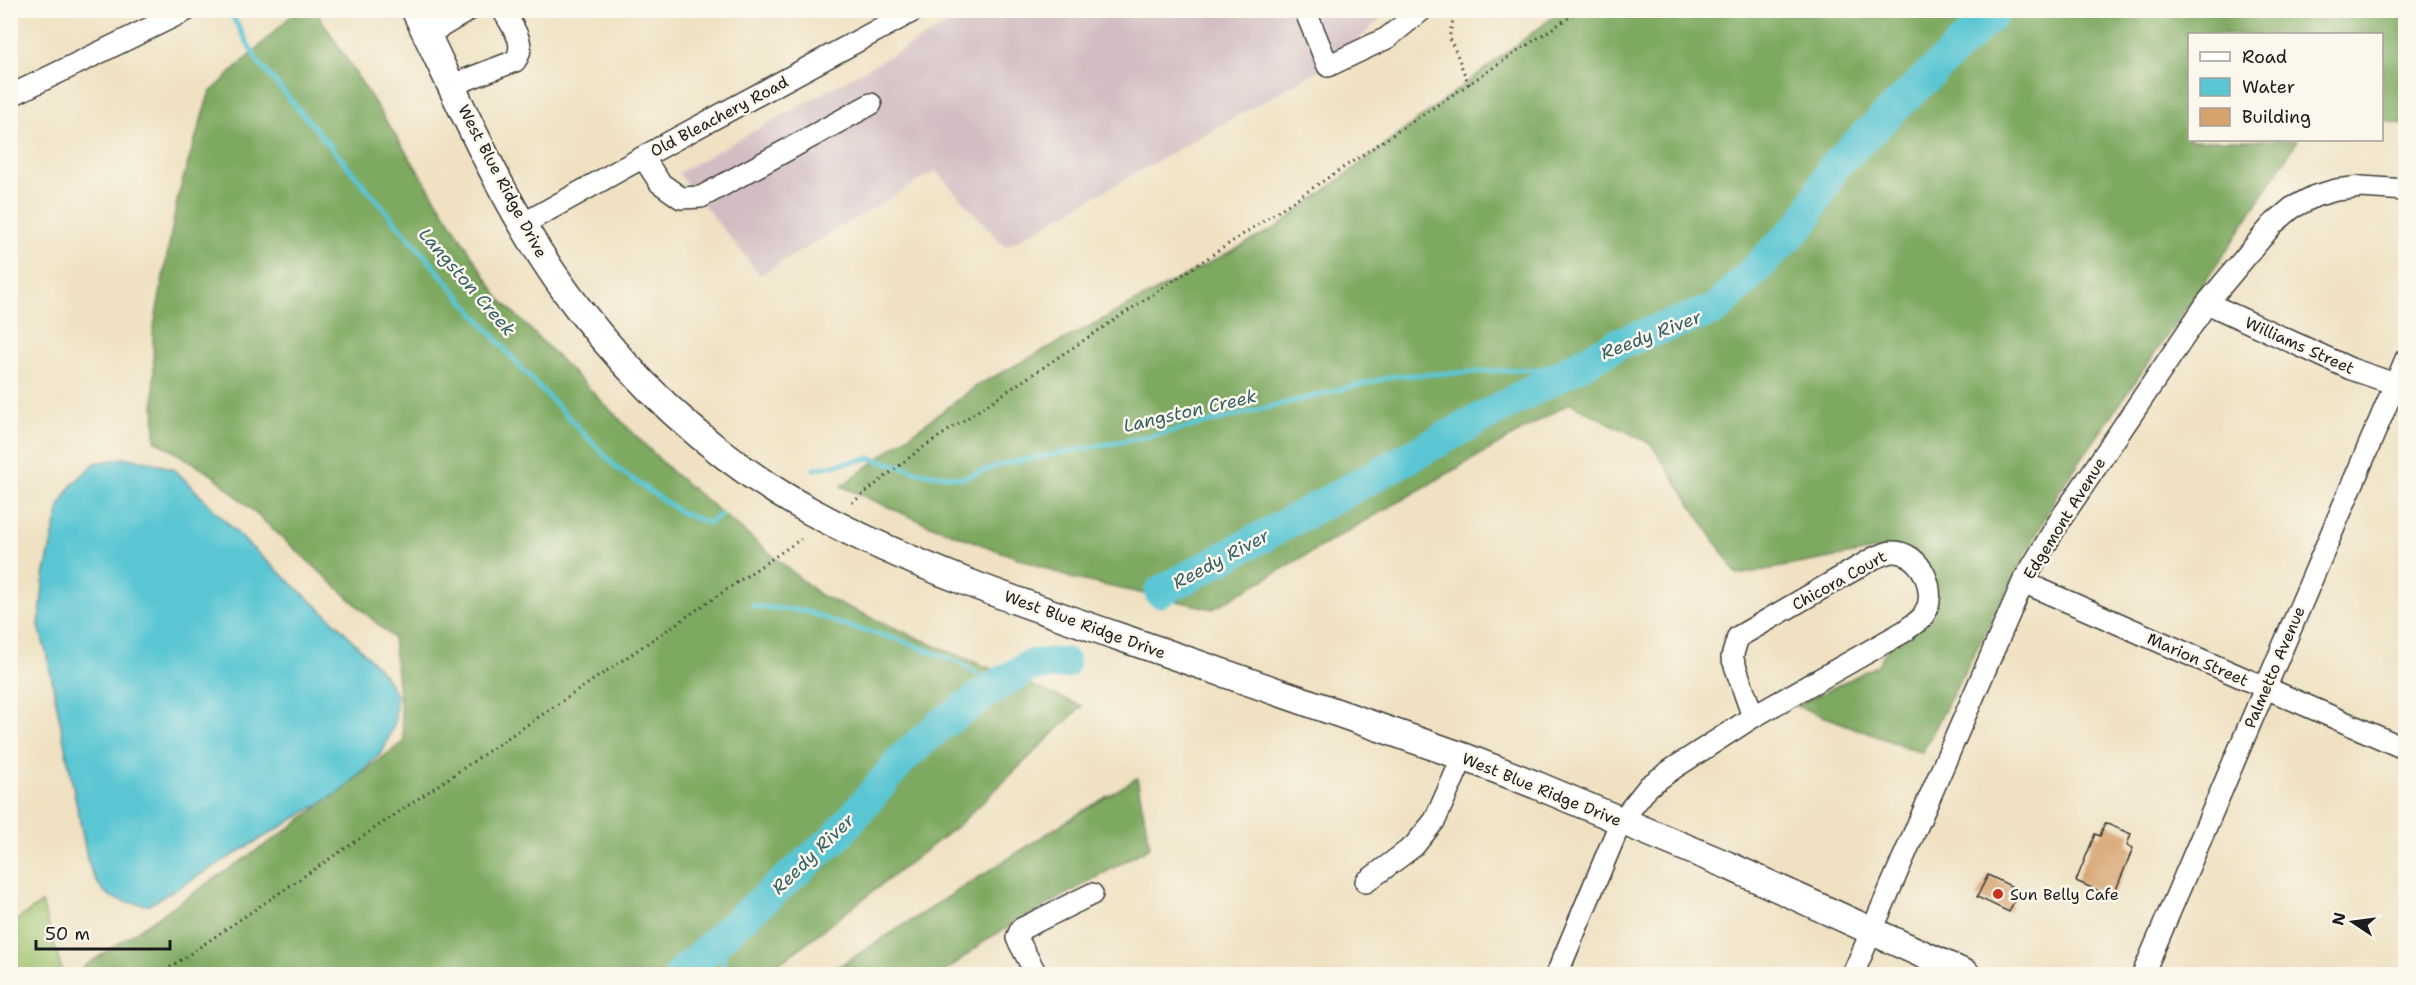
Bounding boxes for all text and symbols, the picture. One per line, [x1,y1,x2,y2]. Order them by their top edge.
legend [2188,33,2383,141]
text: Road [2242,45,2287,69]
street label: Old Bleachery Road [647,71,792,162]
text: Water [2242,75,2295,99]
street label: West Blue Ridge Drive [453,101,552,261]
text: Building [2242,105,2311,129]
water label: Langston Creek [413,223,521,342]
water label: Reedy River [1597,305,1705,365]
street label: Williams Street [2242,312,2358,379]
water label: Langston Creek [1121,384,1260,438]
street label: Edgemont Avenue [2018,453,2110,583]
water label: Reedy River [1169,523,1274,594]
street label: Chicora Court [1788,546,1890,615]
street label: West Blue Ridge Drive [1001,585,1168,663]
street label: Palmetto Avenue [2239,603,2310,731]
street label: Marion Street [2144,628,2252,691]
street label: West Blue Ridge Drive [1459,748,1625,831]
water label: Reedy River [767,808,860,899]
place label: Sun Belly Cafe [2010,884,2119,905]
marker: Sun Belly Cafe [1991,887,2005,901]
north arrow [2323,892,2383,952]
text: N [2327,910,2351,927]
scale bar [36,913,170,951]
text: 50 m [45,922,90,946]

